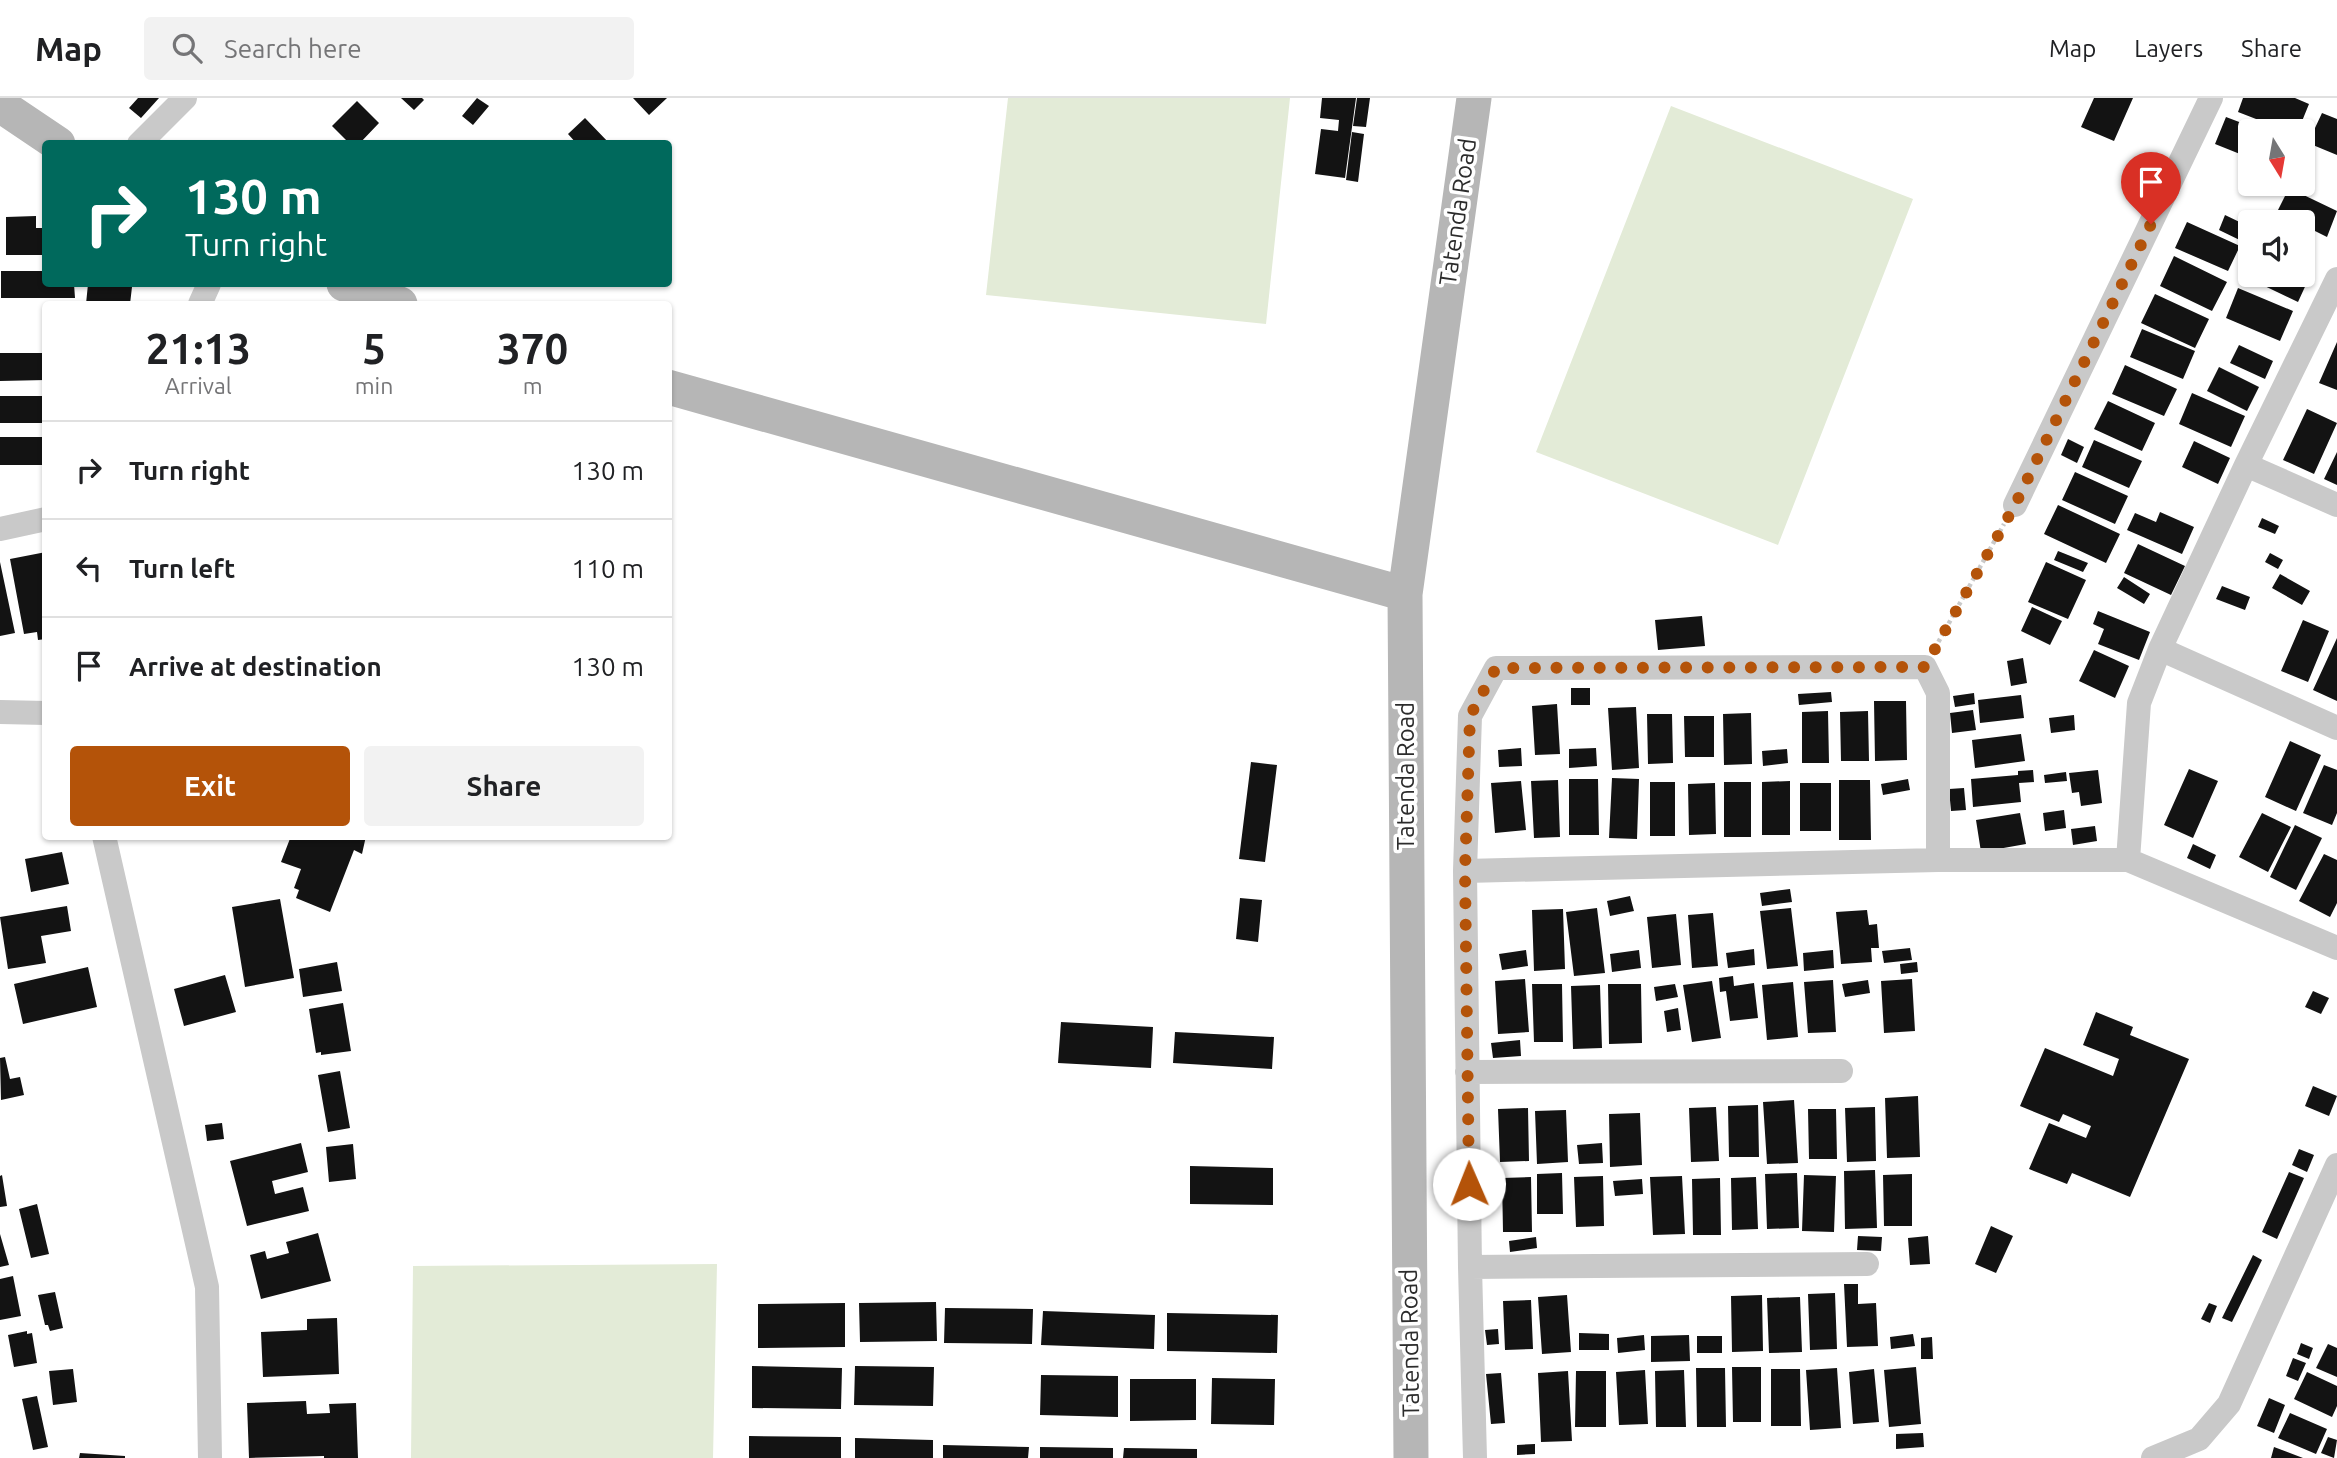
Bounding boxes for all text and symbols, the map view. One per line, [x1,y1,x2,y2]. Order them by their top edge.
search box [144,17,634,80]
icon: search [168,29,206,67]
text: Map [35,30,102,67]
text: Search here [224,34,362,63]
text: Map [2049,35,2096,62]
text: Layers [2134,35,2203,62]
text: Share [2241,35,2302,62]
north arrow [2238,119,2315,196]
map controls [2238,119,2315,287]
street label: Tatenda Road [1434,137,1481,287]
pin [2121,152,2181,224]
icon: arrive [2132,163,2170,201]
icon: right [70,168,161,259]
text: 130 m [185,168,322,223]
button: sound [2238,210,2315,287]
text: Turn right [185,226,327,262]
text: 21:13 [146,325,251,372]
text: 5 [362,325,386,372]
text: 370 [497,325,568,372]
text: Arrival [165,373,232,398]
text: min [355,373,393,398]
text: m [523,373,543,398]
icon: right [70,451,108,489]
text: Turn right [129,456,250,485]
text: 130 m [572,456,644,485]
icon: left [70,549,108,587]
text: Turn left [129,554,235,583]
text: 110 m [572,554,644,583]
icon: arrive [70,647,108,685]
text: Arrive at destination [129,652,382,681]
text: 130 m [572,652,644,681]
street label: Tatenda Road [1392,702,1419,850]
button: Exit [70,746,350,826]
button: Share [364,746,644,826]
position arrow [1432,1147,1506,1221]
street label: Tatenda Road [1395,1269,1424,1417]

